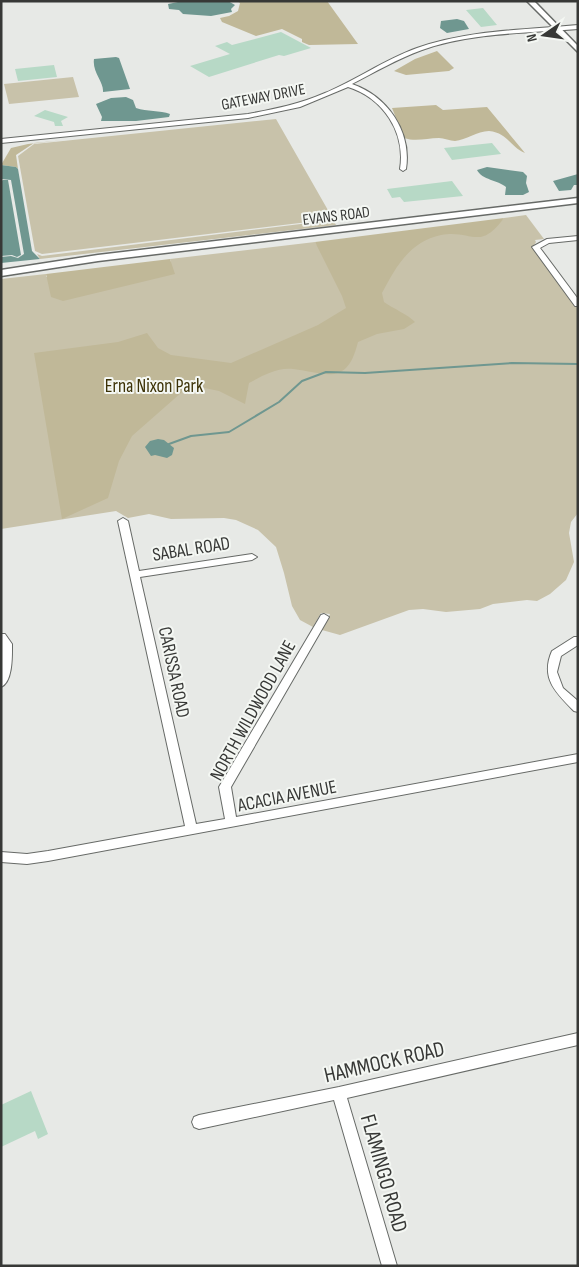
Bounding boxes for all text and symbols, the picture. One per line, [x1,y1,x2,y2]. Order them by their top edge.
north arrow [519,10,569,60]
text: N [523,32,541,43]
street label: GATEWAY DRIVE [220,80,307,115]
street label: EVANS ROAD [302,203,371,230]
park label: Erna Nixon Park [105,375,204,398]
street label: SABAL ROAD [151,532,232,567]
street label: CARISSA ROAD [153,625,194,720]
street label: NORTH WILDWOOD LANE [205,637,301,785]
street label: ACACIA AVENUE [235,776,339,818]
street label: HAMMOCK ROAD [321,1036,447,1089]
street label: FLAMINGO ROAD [354,1111,413,1236]

